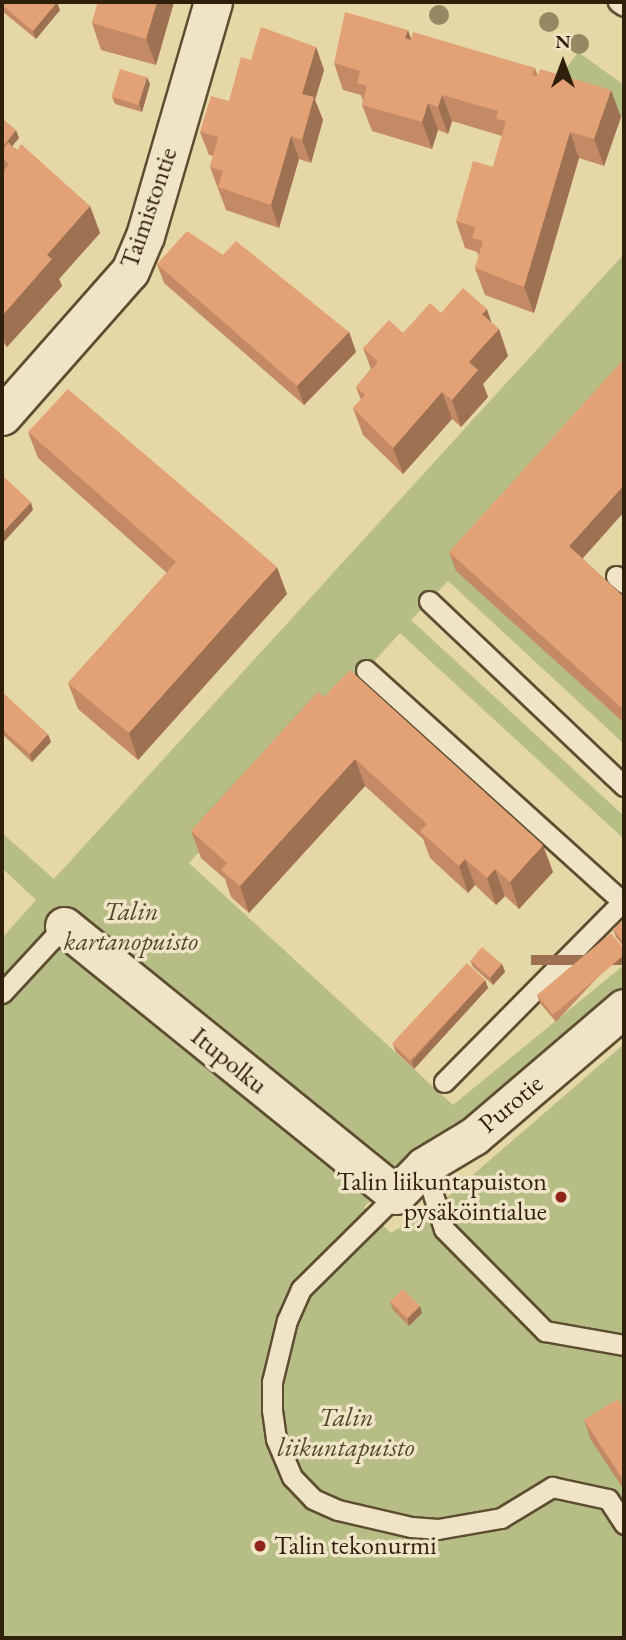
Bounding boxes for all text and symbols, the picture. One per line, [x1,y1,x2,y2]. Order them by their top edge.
north arrow [528,28,598,98]
text: N [555,29,571,54]
street label: Taimistontie [114,143,184,273]
park label: Talin kartanopuisto [64,896,198,958]
street label: Itupolku [185,1021,273,1101]
street label: Purotie [473,1068,549,1140]
place label: Talin liikuntapuiston pysäköintialue [337,1166,547,1228]
marker: Talin liikuntapuiston pysäköintialue [553,1189,569,1205]
park label: Talin liikuntapuisto [277,1402,415,1464]
place label: Talin tekonurmi [274,1530,437,1562]
marker: Talin tekonurmi [252,1538,268,1554]

